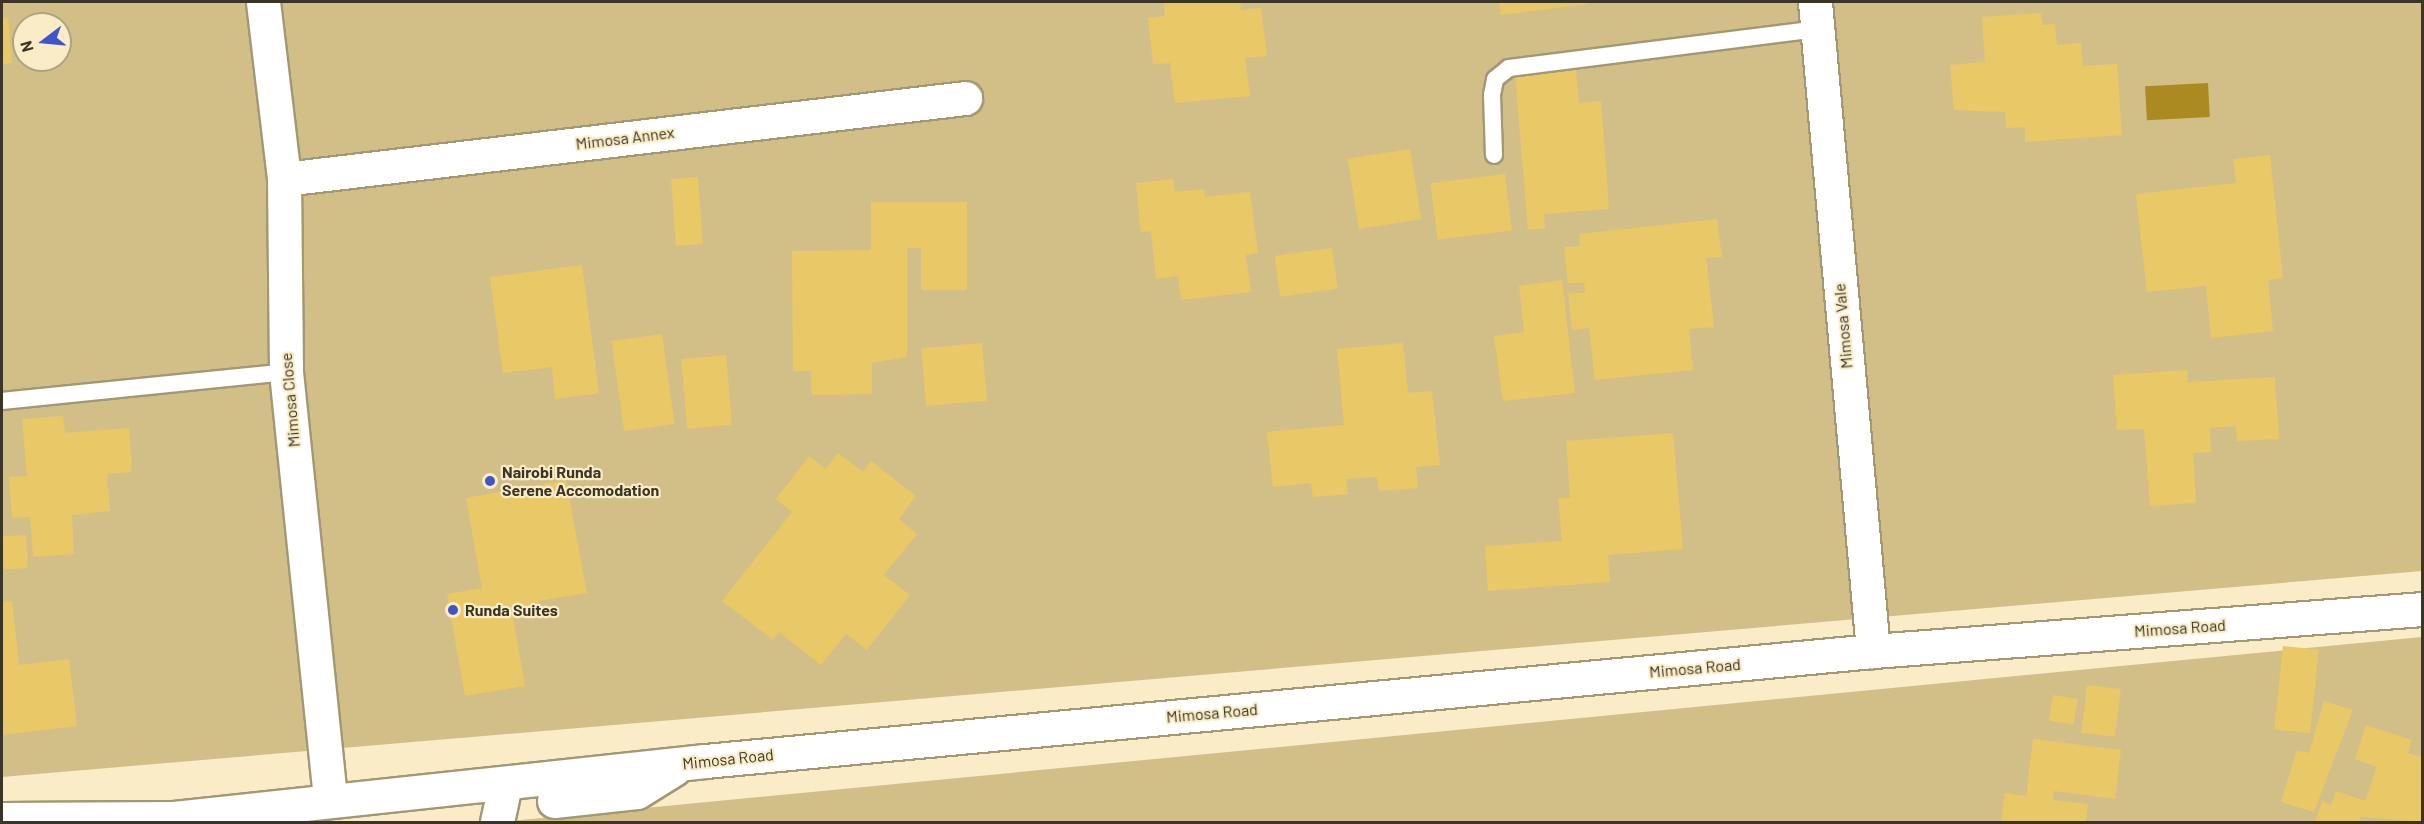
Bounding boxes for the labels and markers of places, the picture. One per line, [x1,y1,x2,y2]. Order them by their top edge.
place label: Nairobi Runda Serene Accomodation [502,462,659,500]
marker: Nairobi Runda Serene Accomodation [483,474,497,488]
place label: Runda Suites [465,600,558,620]
marker: Runda Suites [446,603,460,617]

